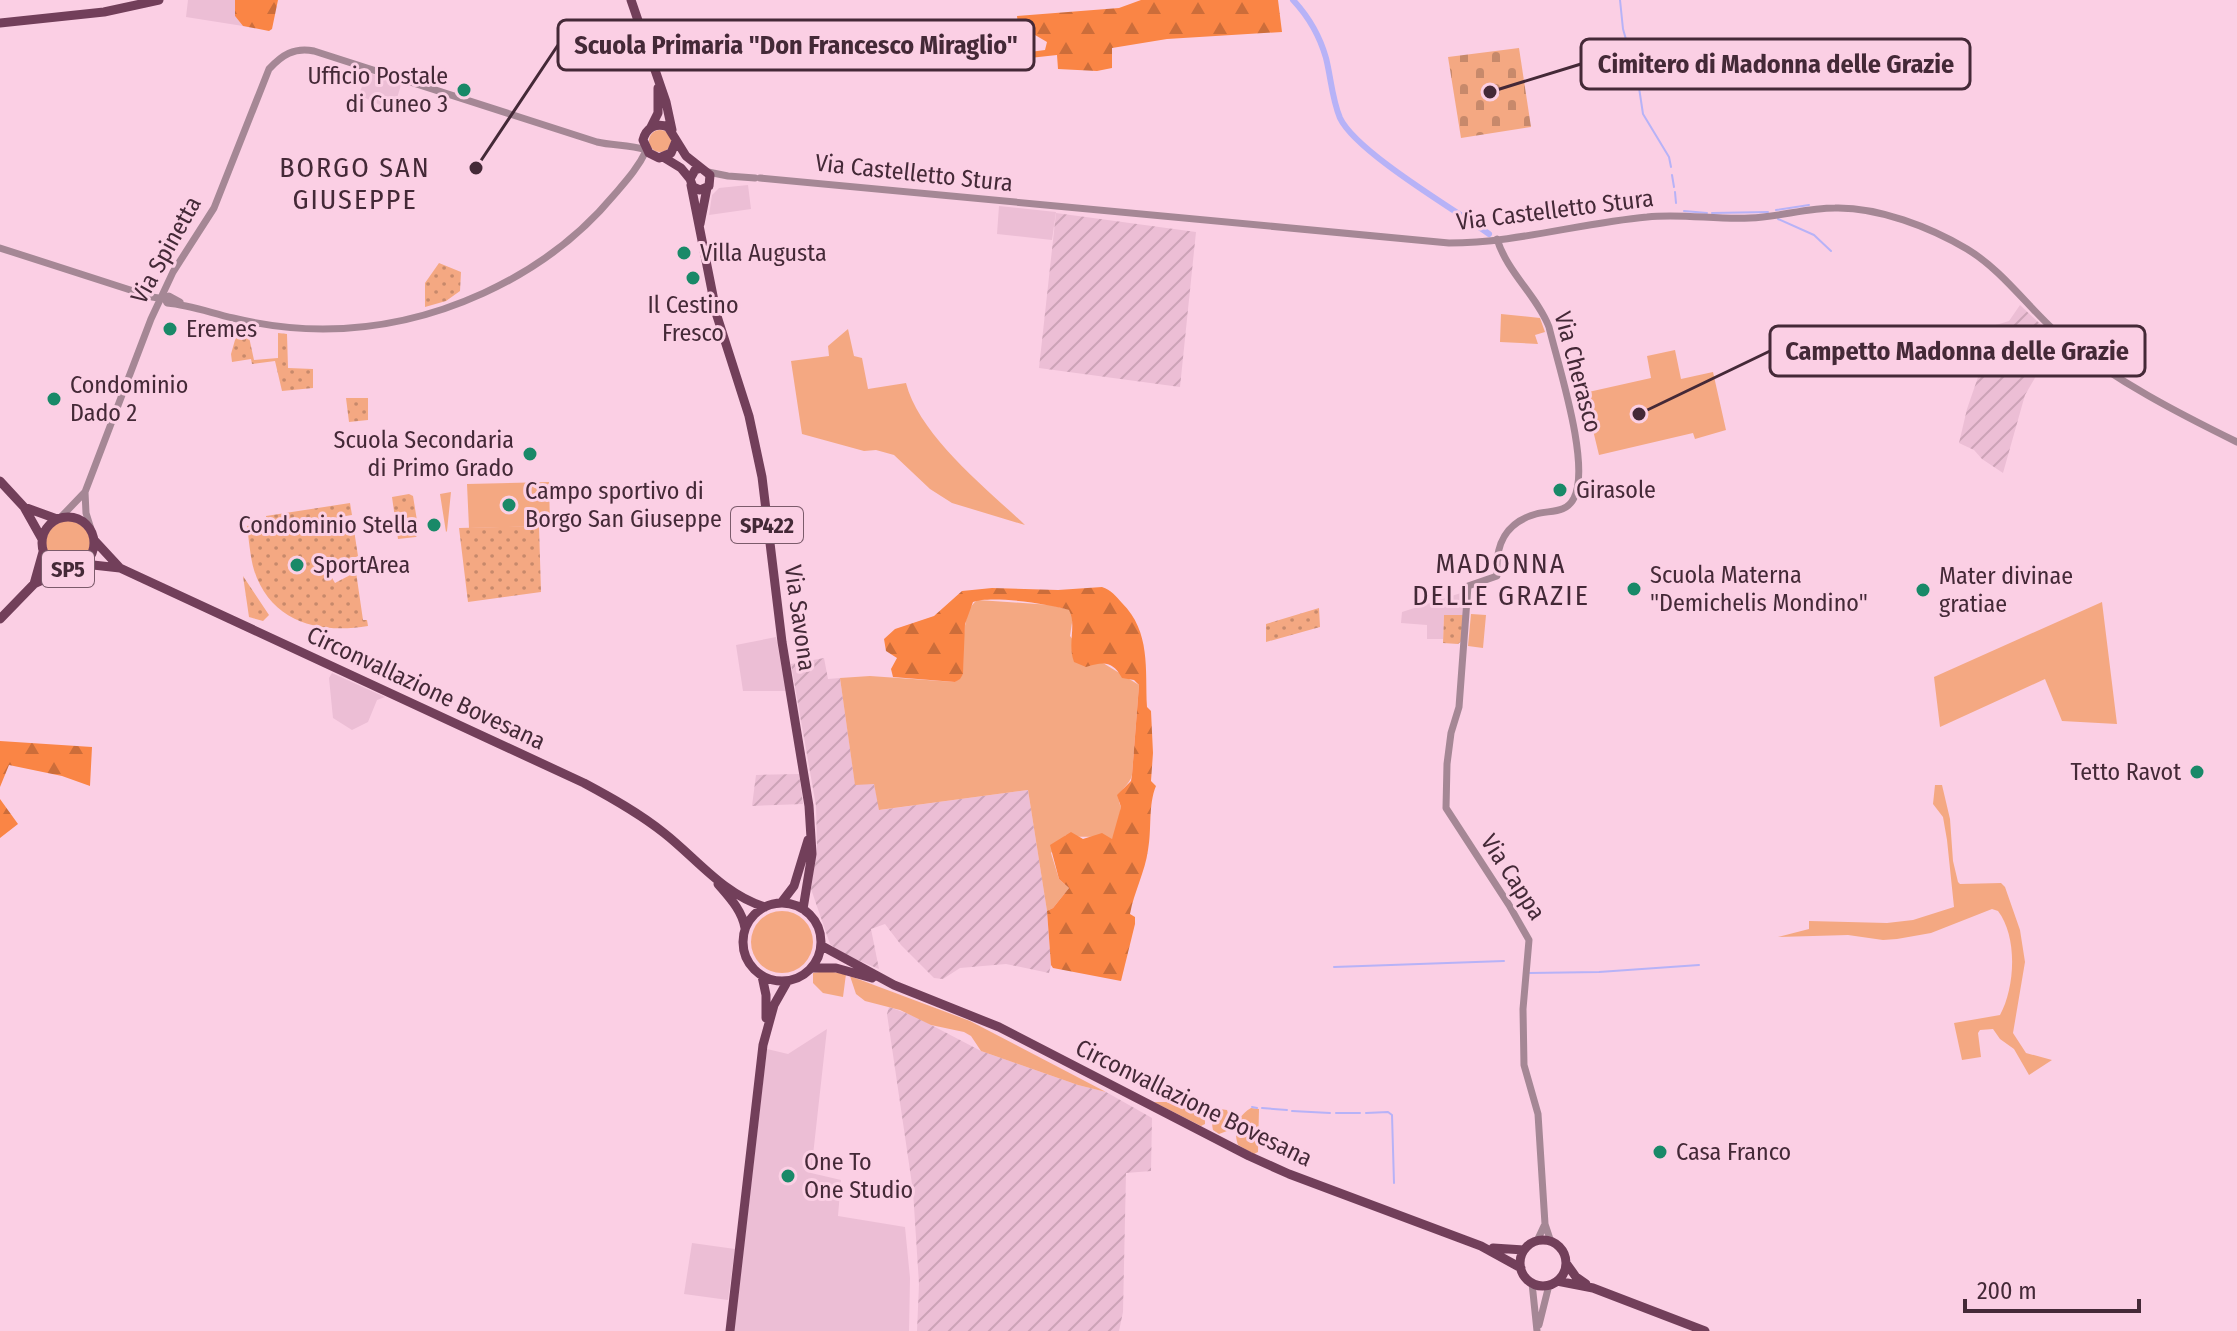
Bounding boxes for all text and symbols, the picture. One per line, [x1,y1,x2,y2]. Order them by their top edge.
callout: Scuola Primaria "Don Francesco Miraglio" [558,20,1034,70]
text: Scuola Primaria "Don Francesco Miraglio" [574,30,1018,61]
callout: Cimitero di Madonna delle Grazie [1581,39,1970,89]
text: Cimitero di Madonna delle Grazie [1598,49,1954,80]
place label: Ufficio Postale di Cuneo 3 [307,62,448,118]
marker: Ufficio Postale di Cuneo 3 [455,81,473,99]
street label: Via Castelletto Stura [814,149,1014,197]
district label: BORGO SAN GIUSEPPE [279,151,431,216]
street label: Via Castelletto Stura [1455,184,1655,236]
street label: Via Spinetta [125,192,207,308]
place label: Villa Augusta [700,239,827,267]
marker: Villa Augusta [675,244,693,262]
marker: Il Cestino Fresco [684,269,702,287]
place label: Il Cestino Fresco [647,291,739,347]
street label: Via Cherasco [1548,308,1608,436]
place label: Eremes [186,315,257,343]
marker: Eremes [161,320,179,338]
callout: Campetto Madonna delle Grazie [1770,326,2145,376]
text: Campetto Madonna delle Grazie [1785,336,2129,367]
place label: Condominio Dado 2 [70,371,188,427]
marker: Condominio Dado 2 [45,390,63,408]
place label: Scuola Secondaria di Primo Grado [334,426,514,482]
marker: Scuola Secondaria di Primo Grado [521,445,539,463]
place label: Girasole [1576,476,1656,504]
place label: Campo sportivo di Borgo San Giuseppe [525,477,722,533]
marker: Girasole [1551,481,1569,499]
marker: Campo sportivo di Borgo San Giuseppe [500,496,518,514]
road number: SP422 [731,507,803,543]
place label: Condominio Stella [239,511,418,539]
marker: Condominio Stella [425,516,443,534]
district label: MADONNA DELLE GRAZIE [1412,547,1590,612]
road number: SP5 [42,551,94,587]
place label: SportArea [313,551,410,579]
marker: SportArea [288,556,306,574]
place label: Scuola Materna "Demichelis Mondino" [1650,561,1868,617]
place label: Mater divinae gratiae [1939,562,2073,618]
street label: Via Savona [779,563,821,673]
marker: Scuola Materna "Demichelis Mondino" [1625,580,1643,598]
marker: Mater divinae gratiae [1914,581,1932,599]
street label: Circonvallazione Bovesana [302,620,550,756]
place label: Tetto Ravot [2070,758,2181,786]
marker: Tetto Ravot [2188,763,2206,781]
street label: Via Cappa [1475,829,1551,925]
street label: Circonvallazione Bovesana [1071,1033,1317,1173]
place label: Casa Franco [1676,1138,1791,1166]
marker: Casa Franco [1651,1143,1669,1161]
place label: One To One Studio [804,1148,913,1204]
marker: One To One Studio [779,1167,797,1185]
scale bar [1965,1263,2139,1313]
text: 200 m [1977,1277,2037,1305]

